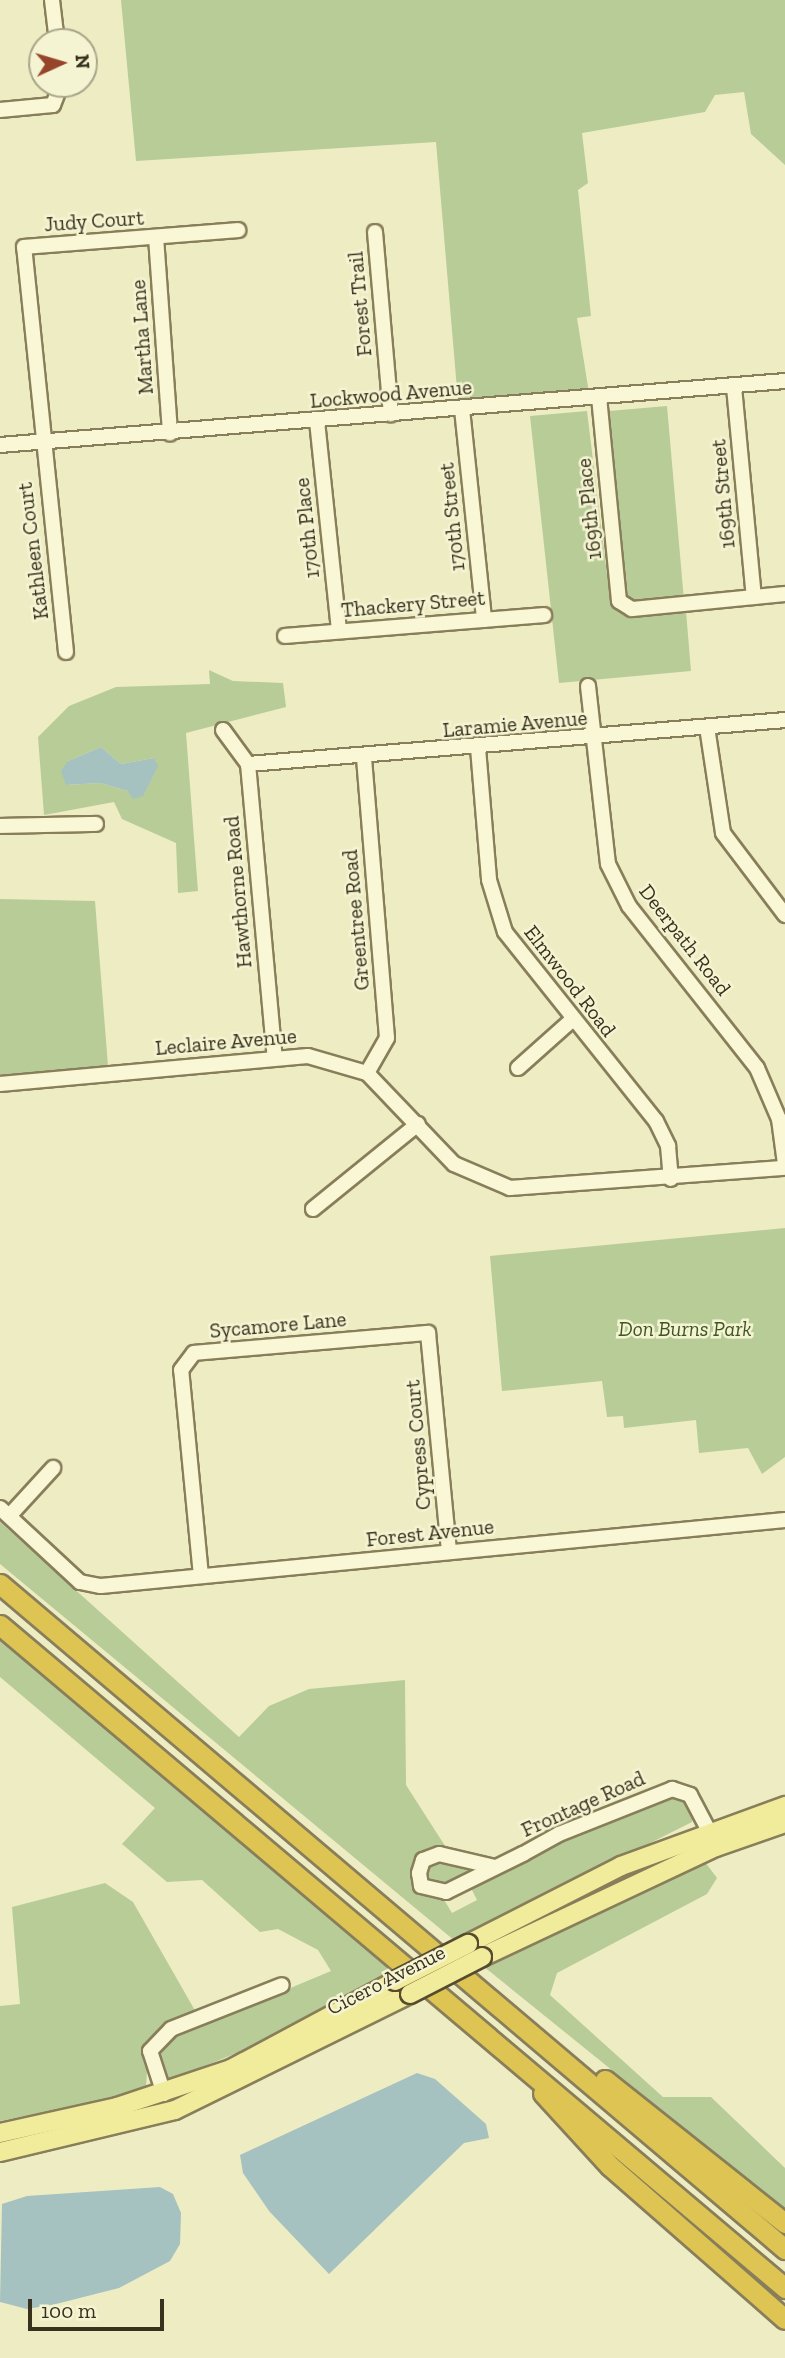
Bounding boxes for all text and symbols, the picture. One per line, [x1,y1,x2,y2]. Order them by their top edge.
north arrow [28,28,98,98]
text: N [70,54,94,70]
street label: Judy Court [43,205,145,237]
street label: Forest Trail [343,250,377,358]
street label: Martha Lane [125,279,159,395]
street label: Lockwood Avenue [309,374,473,414]
street label: 169th Street [706,438,740,550]
street label: 169th Place [571,457,607,561]
street label: 170th Street [434,461,470,573]
street label: 170th Place [289,476,325,580]
street label: Kathleen Court [12,481,54,621]
street label: Thackery Street [340,585,486,623]
street label: Laramie Avenue [441,705,589,743]
street label: Hawthorne Road [219,815,257,969]
street label: Greentree Road [337,848,375,992]
street label: Deerpath Road [634,879,736,1001]
street label: Elmwood Road [519,920,621,1042]
street label: Leclaire Avenue [154,1023,298,1061]
street label: Sycamore Lane [209,1306,347,1344]
park label: Don Burns Park [618,1316,752,1342]
street label: Cypress Court [400,1379,436,1511]
street label: Forest Avenue [365,1514,495,1552]
street label: Frontage Road [517,1766,649,1842]
street label: Cicero Avenue [322,1939,450,2021]
scale bar [32,2284,168,2328]
text: 100 m [41,2298,96,2323]

